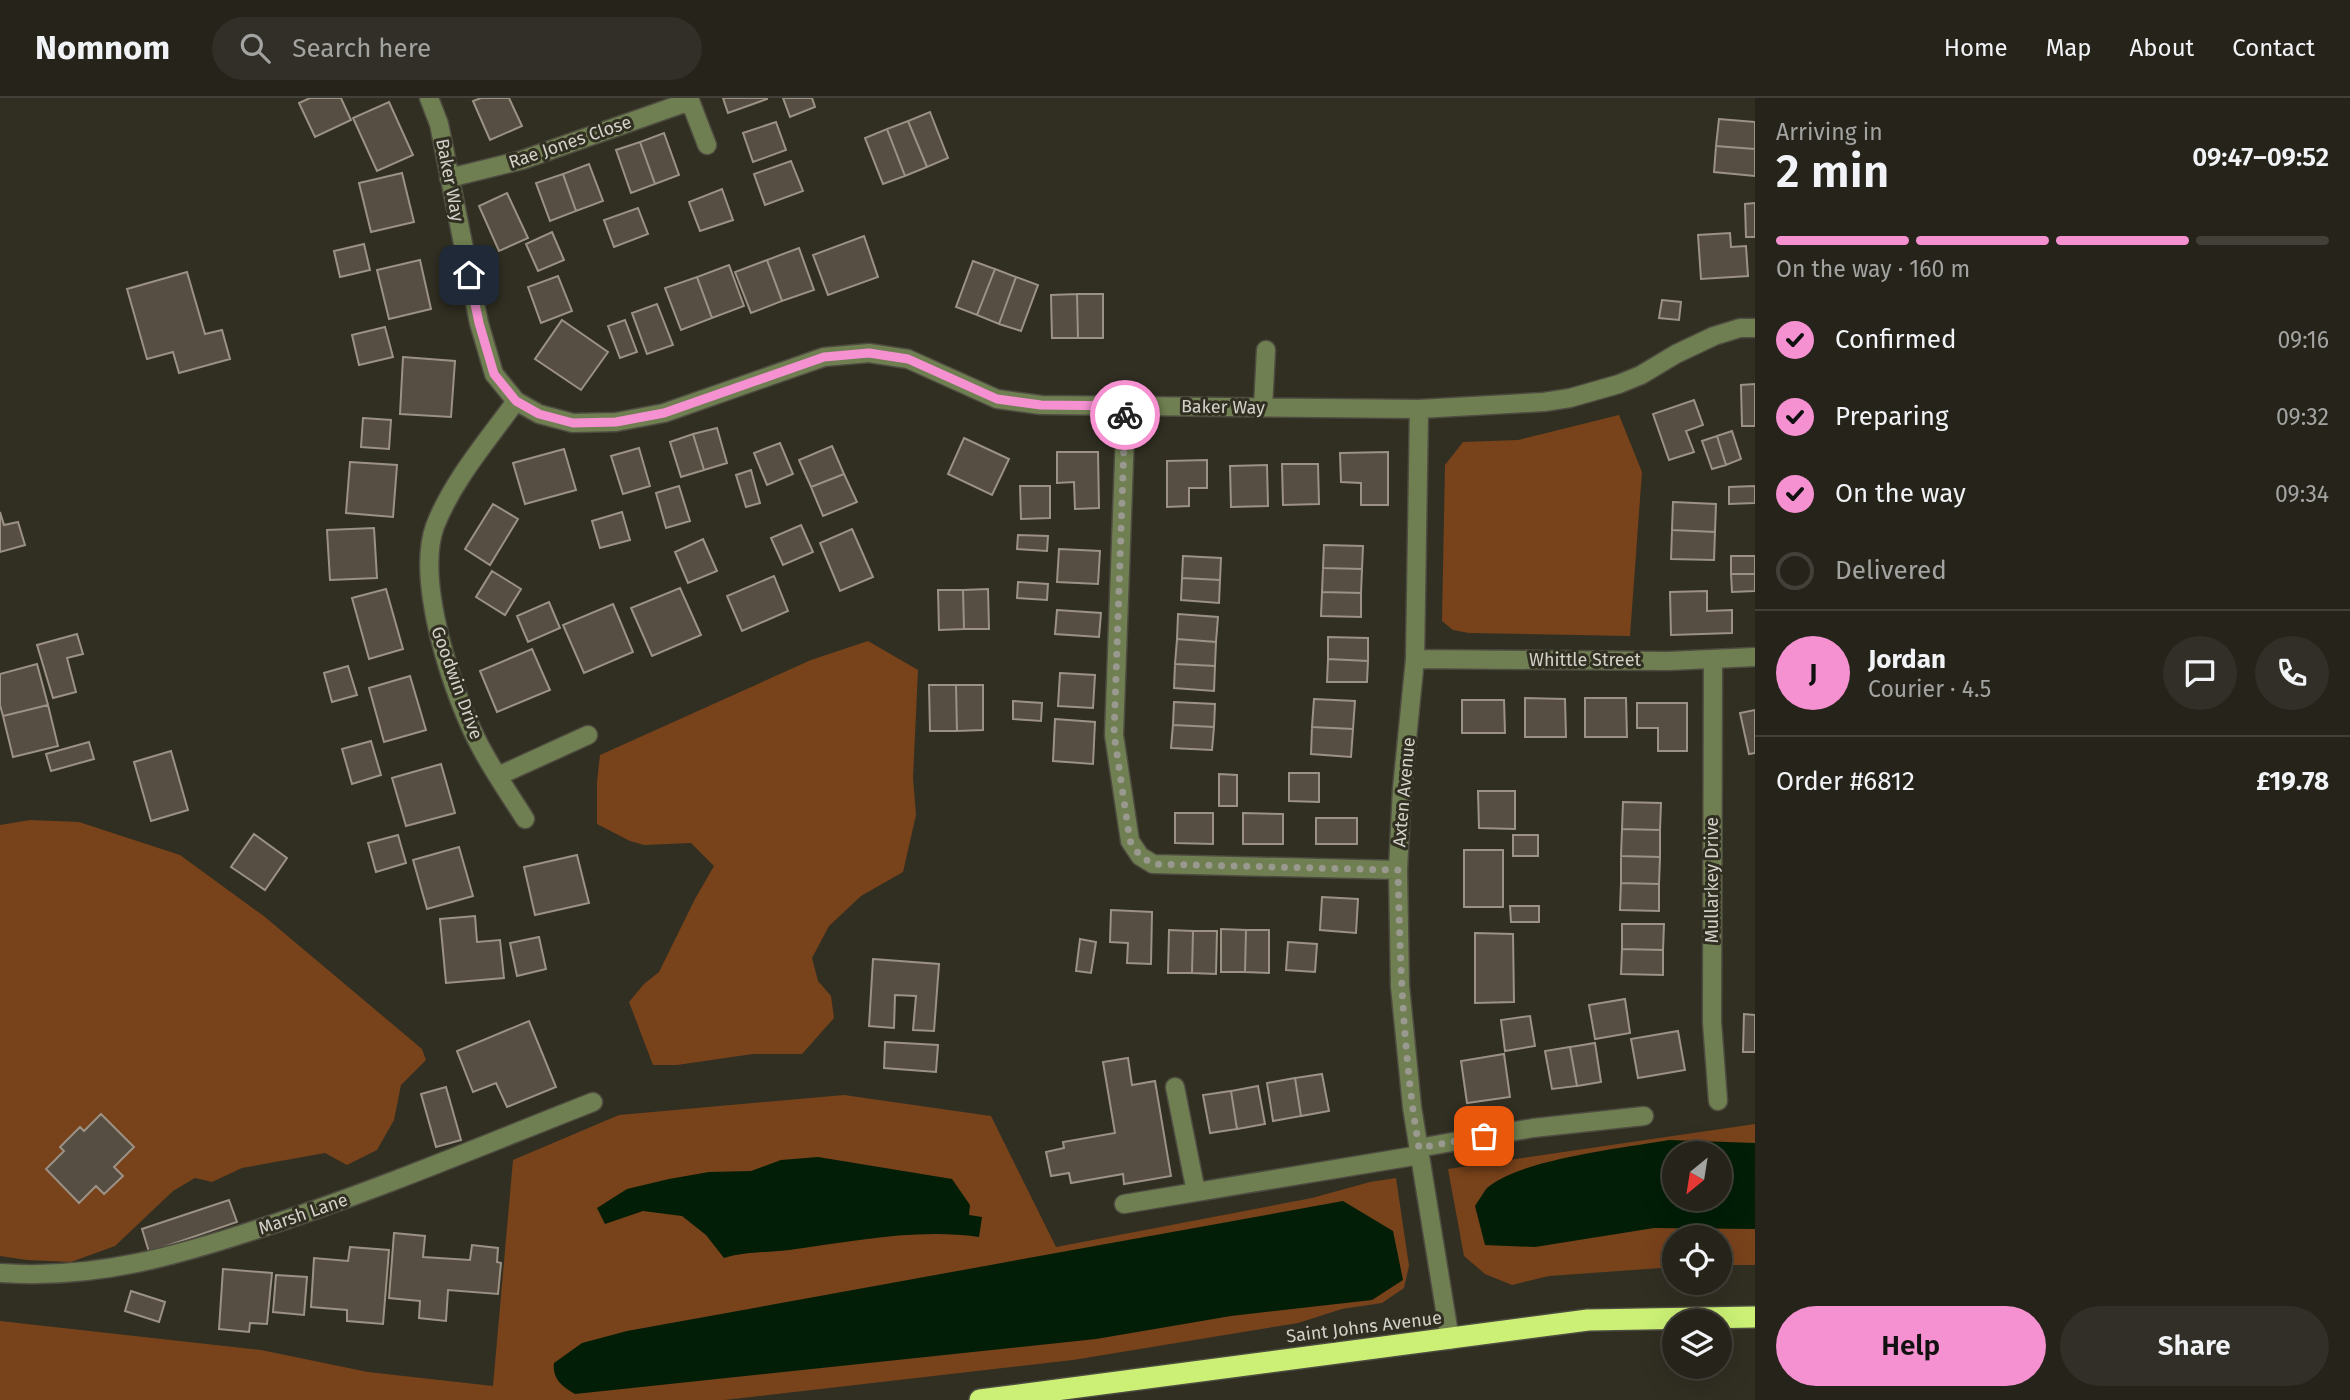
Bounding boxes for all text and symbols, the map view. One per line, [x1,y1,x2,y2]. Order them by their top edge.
search box [212,17,702,80]
text: Nomnom [35,28,170,68]
icon: search [236,29,274,67]
text: Search here [292,33,431,64]
text: Home [1944,34,2008,62]
text: Map [2046,34,2092,62]
text: About [2130,34,2194,62]
text: Contact [2232,34,2315,62]
street label: Rae Jones Close [506,111,634,173]
text: Arriving in [1776,118,1883,146]
street label: Baker Way [431,137,469,223]
text: 09:47–09:52 [2192,142,2329,173]
text: 2 min [1776,144,1889,199]
pin [439,245,499,305]
text: On the way · 160 m [1776,255,1970,283]
icon: home [450,256,488,294]
icon: check [1776,321,1814,359]
text: Confirmed [1835,324,1956,355]
text: 09:16 [2278,326,2329,354]
courier [1090,380,1160,450]
street label: Baker Way [1181,395,1265,419]
icon: bike [1106,396,1144,434]
icon: check [1776,398,1814,436]
text: Preparing [1835,401,1948,432]
text: 09:32 [2276,403,2329,431]
icon: check [1776,475,1814,513]
text: On the way [1835,478,1966,509]
text: 09:34 [2275,480,2329,508]
text: Delivered [1835,555,1947,586]
street label: Goodwin Drive [426,623,488,743]
button: chat [2163,636,2237,710]
button: phone [2255,636,2329,710]
text: Jordan [1868,644,1946,675]
street label: Whittle Street [1529,649,1641,671]
text: J [1809,658,1817,689]
text: Courier · 4.5 [1868,675,1991,703]
street label: Axten Avenue [1388,736,1420,848]
text: Order #6812 [1776,766,1915,797]
text: £19.78 [2256,766,2329,797]
street label: Mullarkey Drive [1701,817,1723,943]
pin [1454,1106,1514,1166]
icon: bag [1465,1117,1503,1155]
north arrow [1662,1141,1732,1211]
map controls [1662,1141,1732,1379]
street label: Marsh Lane [255,1188,351,1240]
button: locate [1662,1225,1732,1295]
button: Help [1776,1306,2046,1386]
button: Share [2060,1306,2329,1386]
street label: Saint Johns Avenue [1285,1307,1443,1347]
button: layers [1662,1309,1732,1379]

